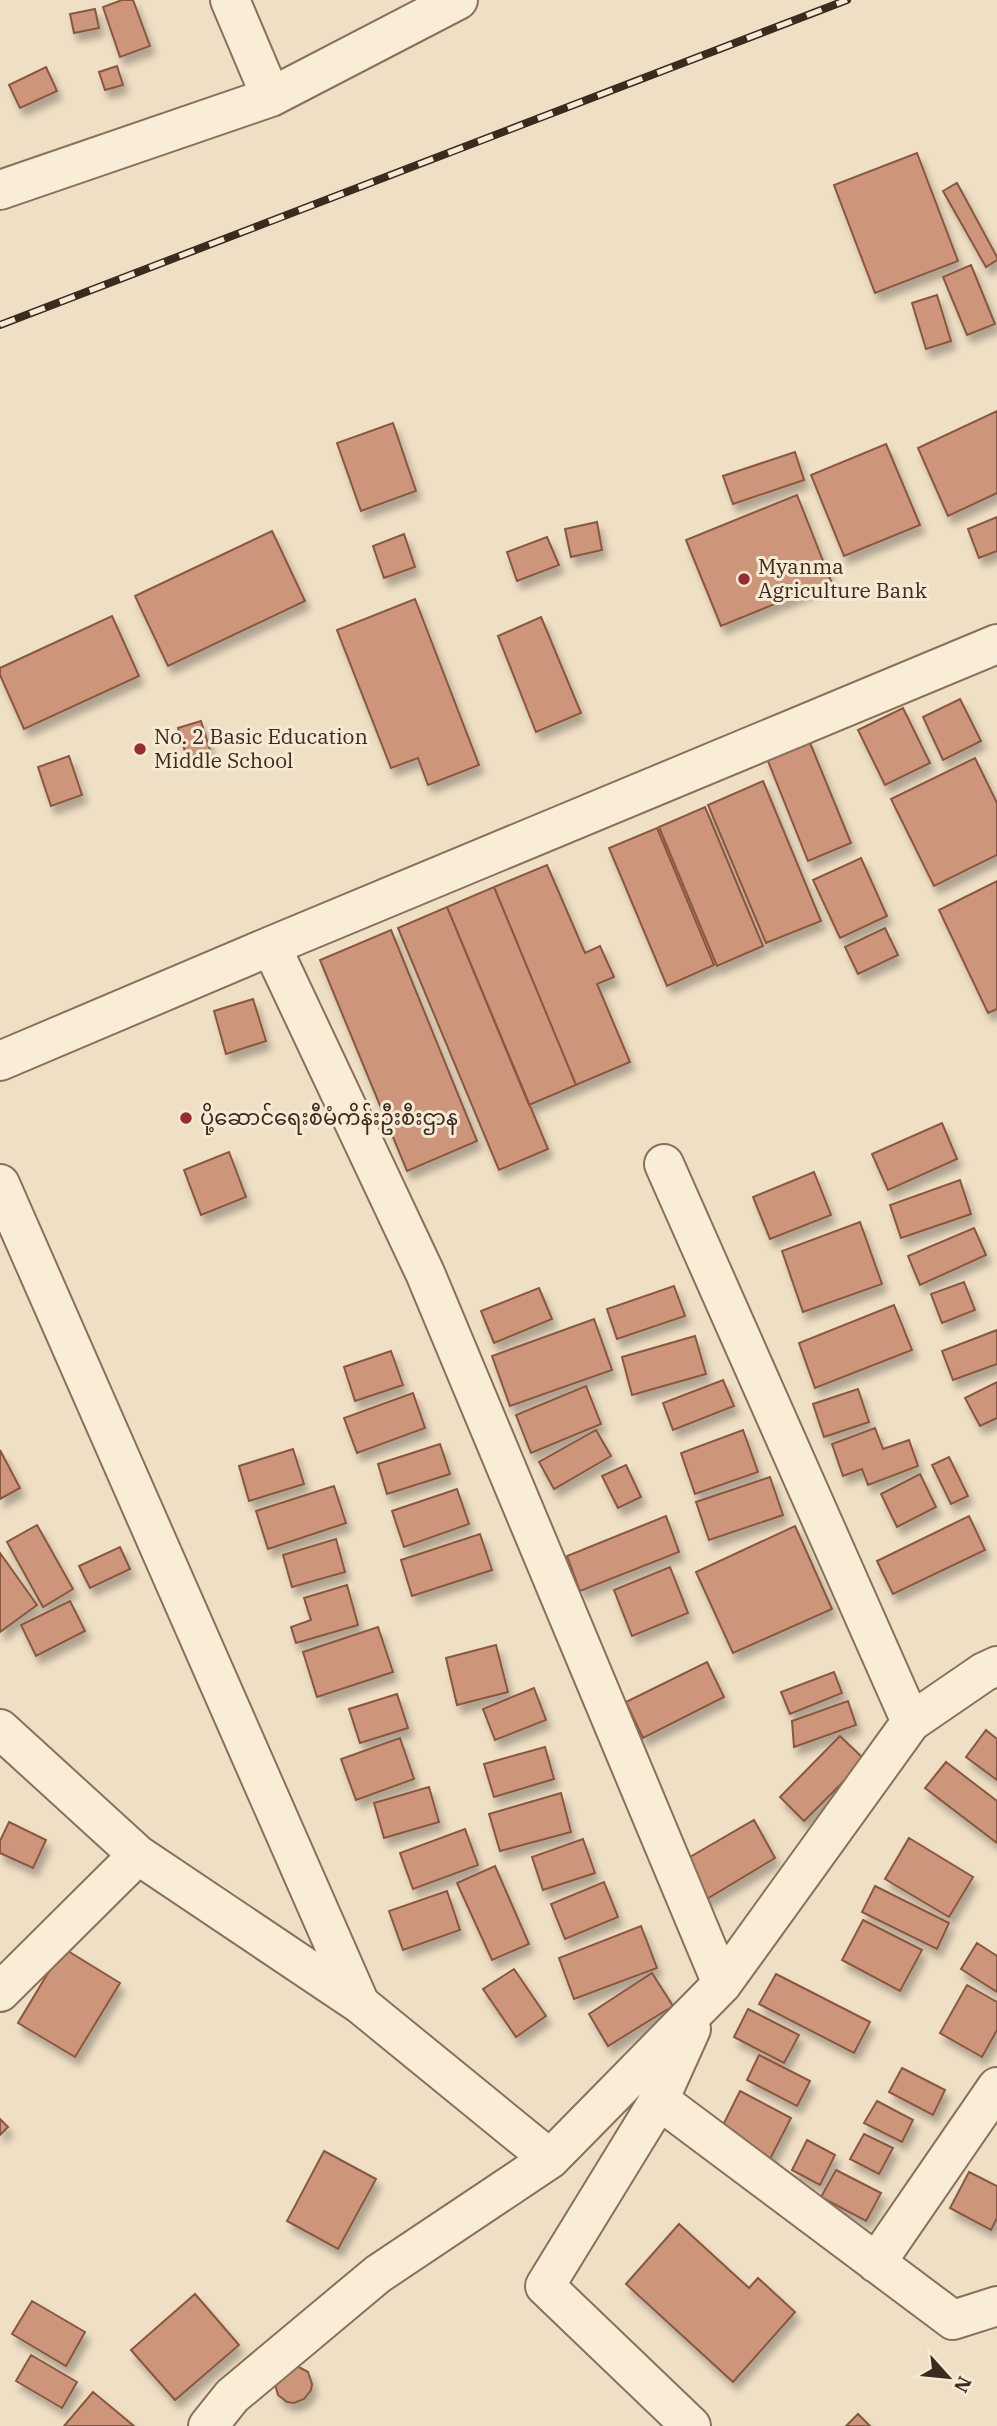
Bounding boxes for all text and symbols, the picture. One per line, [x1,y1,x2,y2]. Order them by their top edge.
place label: Myanma Agriculture Bank [758,552,928,604]
marker: Myanma Agriculture Bank [736,571,752,587]
place label: No. 2 Basic Education Middle School [154,722,368,774]
marker: No. 2 Basic Education Middle School [132,741,148,757]
place label: ပို့ဆောင်ရေးစီမံကိန်းဦးစီးဌာန [200,1102,458,1135]
marker: ပို့ဆောင်ရေးစီမံကိန်းဦးစီးဌာန [178,1110,194,1126]
north arrow [913,2342,983,2412]
text: N [949,2373,977,2397]

